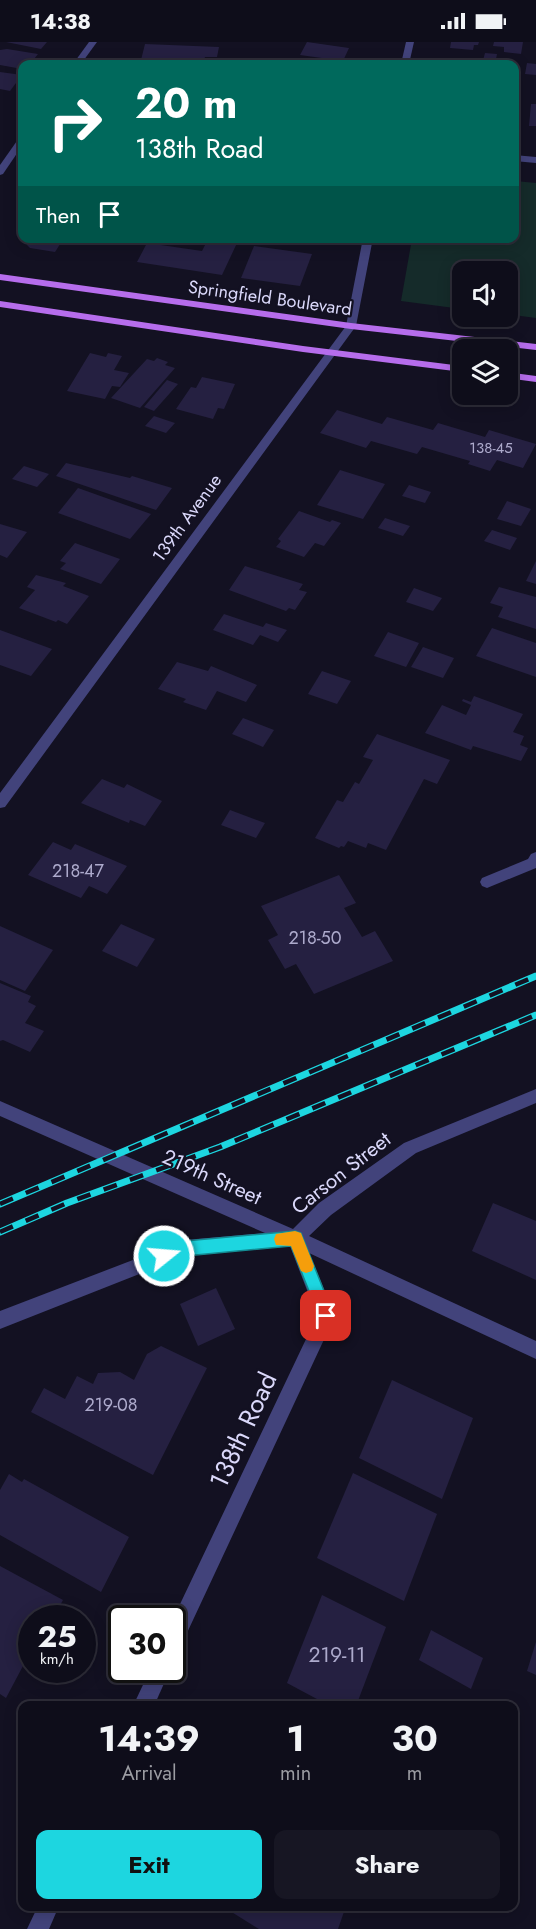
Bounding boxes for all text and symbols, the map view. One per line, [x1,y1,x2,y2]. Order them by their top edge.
text: 14:38 [30,5,91,37]
text: 20 m [135,73,237,134]
icon: right [36,84,114,162]
text: 138th Road [135,129,264,168]
icon: arrive [93,198,126,231]
text: Then [36,199,81,231]
map controls [452,261,518,405]
button: sound [452,261,518,327]
street label: Springfield Boulevard [186,274,354,322]
button: layers [452,339,518,405]
house number: 138-45 [469,437,513,459]
street label: 139th Avenue [146,468,228,568]
house number: 218-47 [52,858,104,884]
house number: 218-50 [289,925,342,951]
street label: Carson Street [285,1125,397,1221]
street label: 219th Street [157,1142,267,1212]
position arrow [132,1224,196,1288]
pin [300,1290,351,1341]
icon: arrive [309,1299,342,1332]
street label: 138th Road [200,1366,286,1494]
house number: 219-08 [84,1392,138,1418]
speed limit sign: 30 [108,1605,186,1683]
text: 25 [37,1615,77,1658]
house number: 219-11 [309,1640,365,1670]
text: km/h [40,1648,74,1670]
text: 14:39 [98,1712,200,1764]
text: 1 [286,1712,305,1764]
text: 30 [392,1712,438,1764]
text: Arrival [121,1759,177,1788]
text: min [280,1759,311,1788]
text: m [407,1759,422,1788]
button: Exit [36,1830,262,1899]
button: Share [274,1830,500,1899]

